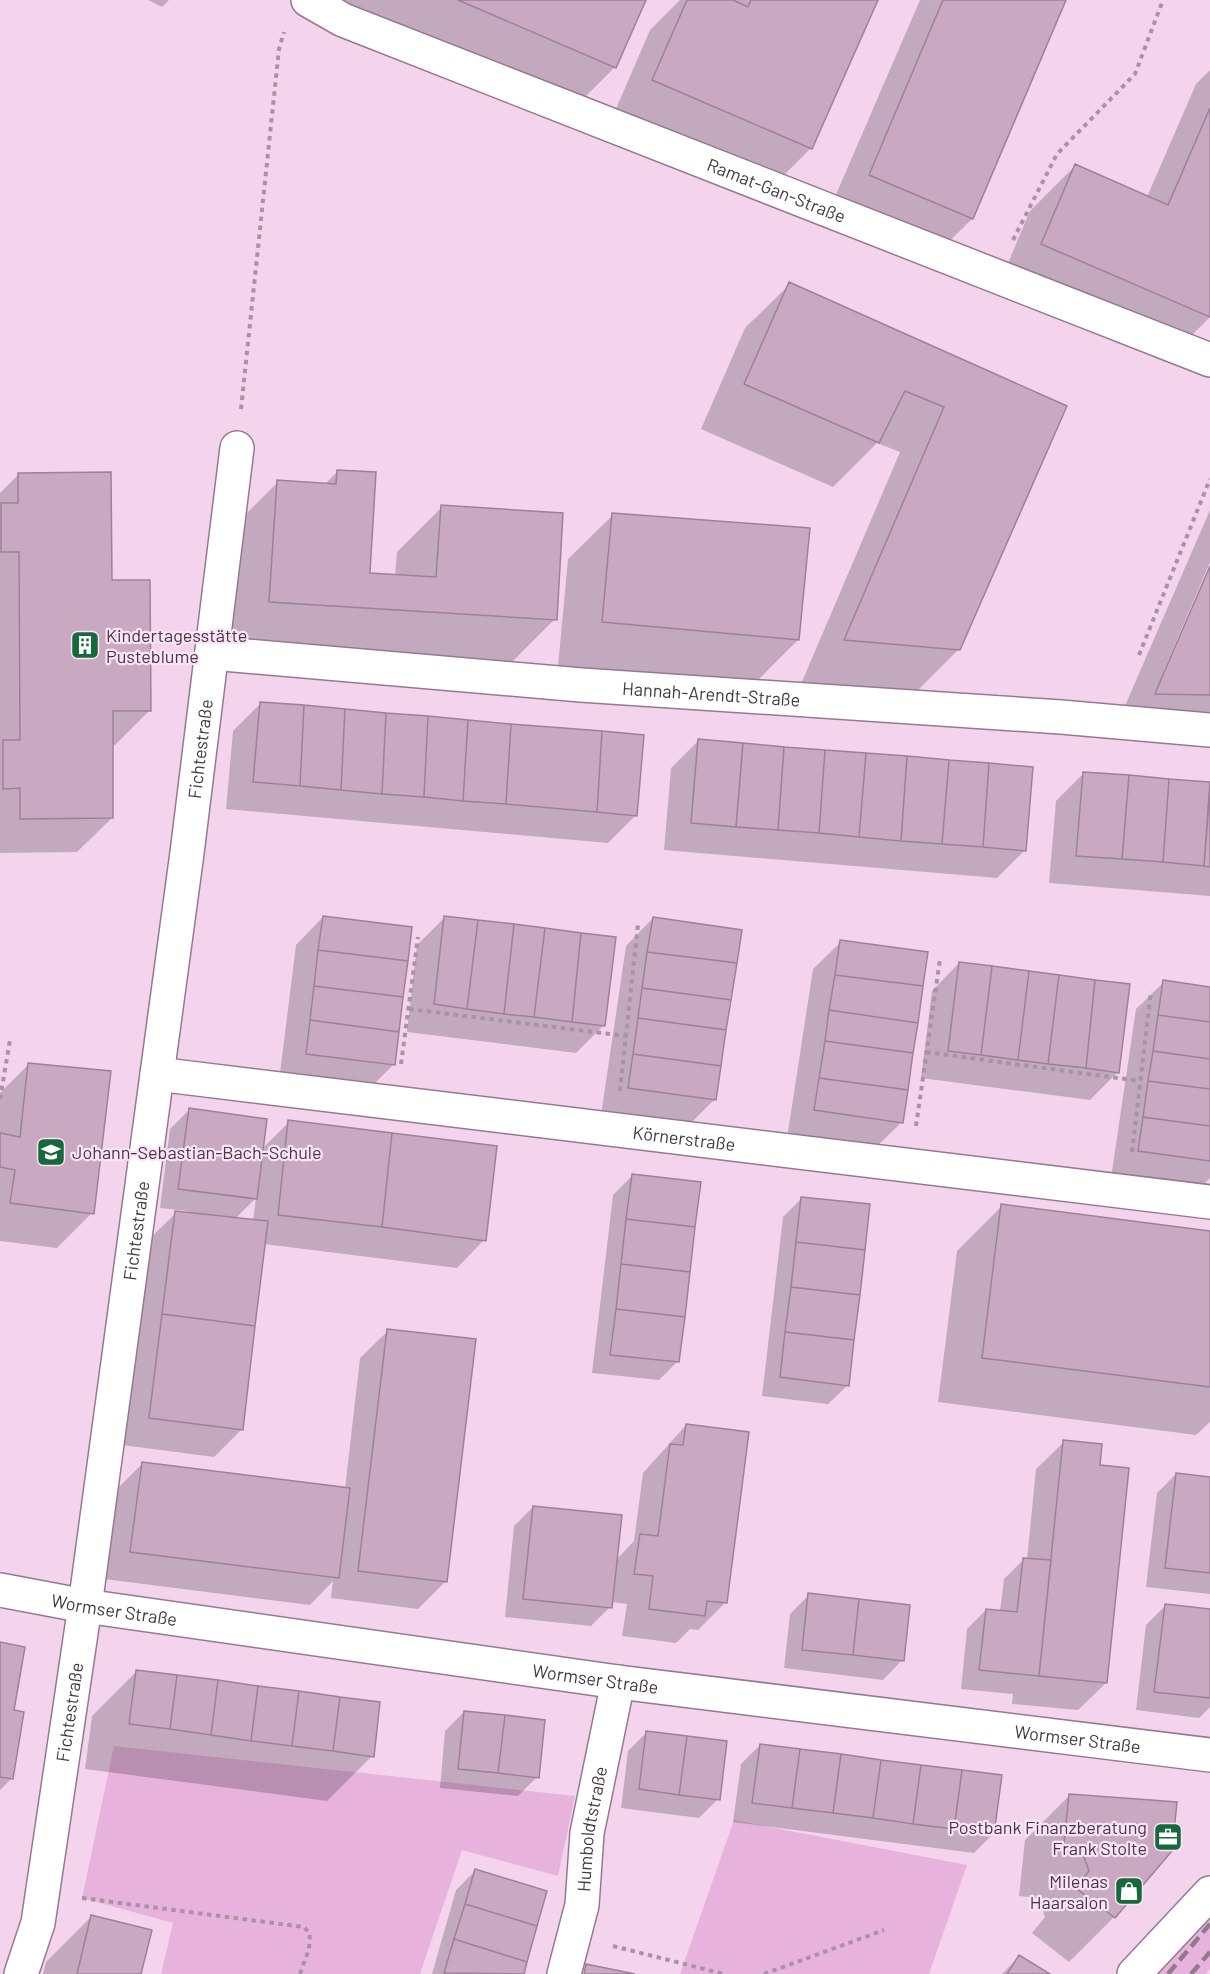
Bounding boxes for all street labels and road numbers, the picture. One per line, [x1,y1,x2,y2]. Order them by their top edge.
street label: Ramat-Gan-Straße [704,153,849,227]
street label: Hannah-Arendt-Straße [622,677,801,711]
street label: Fichtestraße [183,698,217,800]
street label: Körnerstraße [632,1121,737,1155]
street label: Fichtestraße [118,1180,153,1282]
street label: Wormser Straße [50,1589,179,1630]
street label: Wormser Straße [531,1659,660,1698]
street label: Fichtestraße [51,1661,88,1763]
street label: Wormser Straße [1013,1720,1142,1757]
street label: Humboldtstraße [572,1764,611,1893]

